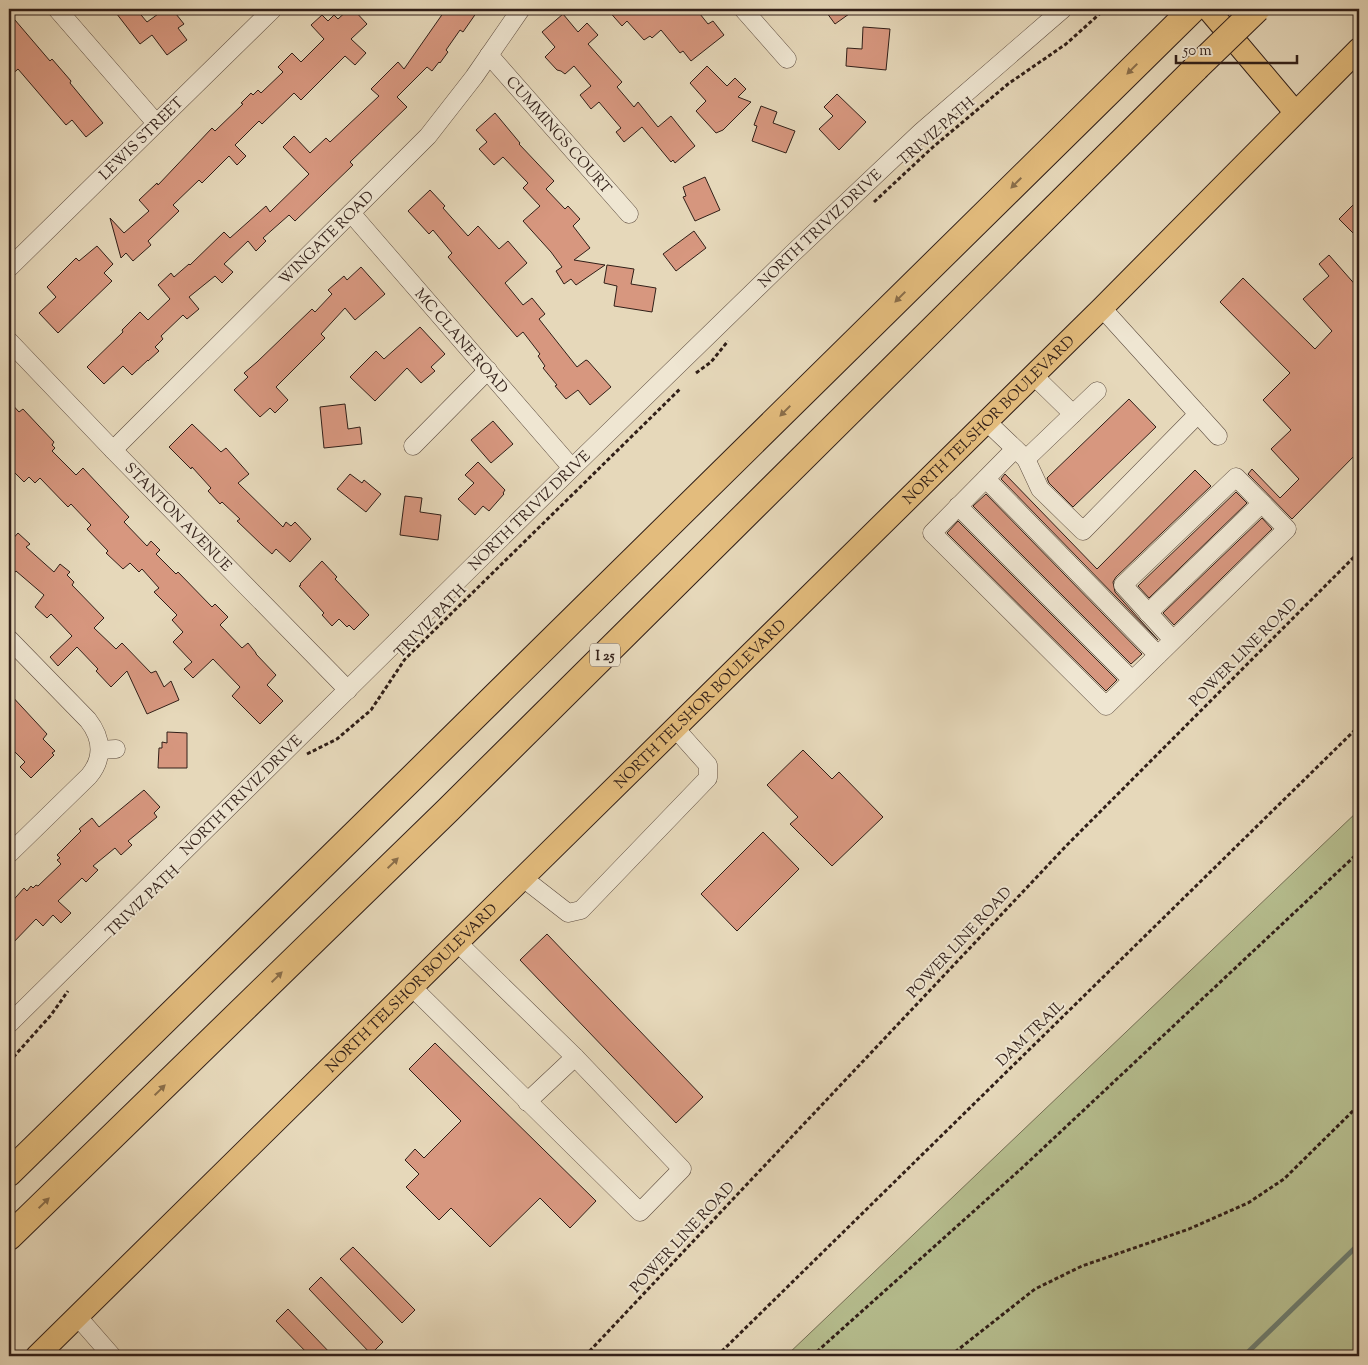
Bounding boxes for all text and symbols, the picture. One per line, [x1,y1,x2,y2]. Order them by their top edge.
scale bar [1176,32,1297,64]
text: 50 m [1182,41,1212,62]
one-way arrow [1126,63,1138,75]
street label: CUMMINGS COURT [500,72,616,199]
street label: LEWIS STREET [95,93,189,186]
street label: TRIVIZ PATH [894,93,980,171]
street label: NORTH TRIVIZ DRIVE [754,165,887,293]
one-way arrow [1010,177,1022,189]
street label: WINGATE ROAD [275,187,379,290]
street label: MC CLANE ROAD [409,285,512,399]
one-way arrow [895,291,907,303]
street label: NORTH TELSHOR BOULEVARD [899,331,1080,510]
one-way arrow [779,405,791,417]
street label: NORTH TRIVIZ DRIVE [465,447,596,576]
street label: STANTON AVENUE [119,459,236,577]
street label: TRIVIZ PATH [390,580,472,664]
street label: POWER LINE ROAD [1185,594,1303,712]
street label: NORTH TELSHOR BOULEVARD [610,615,792,794]
road number: I 25 [590,644,620,666]
street label: NORTH TRIVIZ DRIVE [176,731,308,861]
one-way arrow [387,858,399,870]
street label: TRIVIZ PATH [101,861,185,943]
street label: POWER LINE ROAD [903,883,1017,1003]
street label: NORTH TELSHOR BOULEVARD [322,899,503,1078]
one-way arrow [270,971,282,983]
street label: DAM TRAIL [992,996,1070,1072]
one-way arrow [154,1084,166,1096]
street label: POWER LINE ROAD [626,1178,740,1298]
one-way arrow [37,1197,49,1209]

